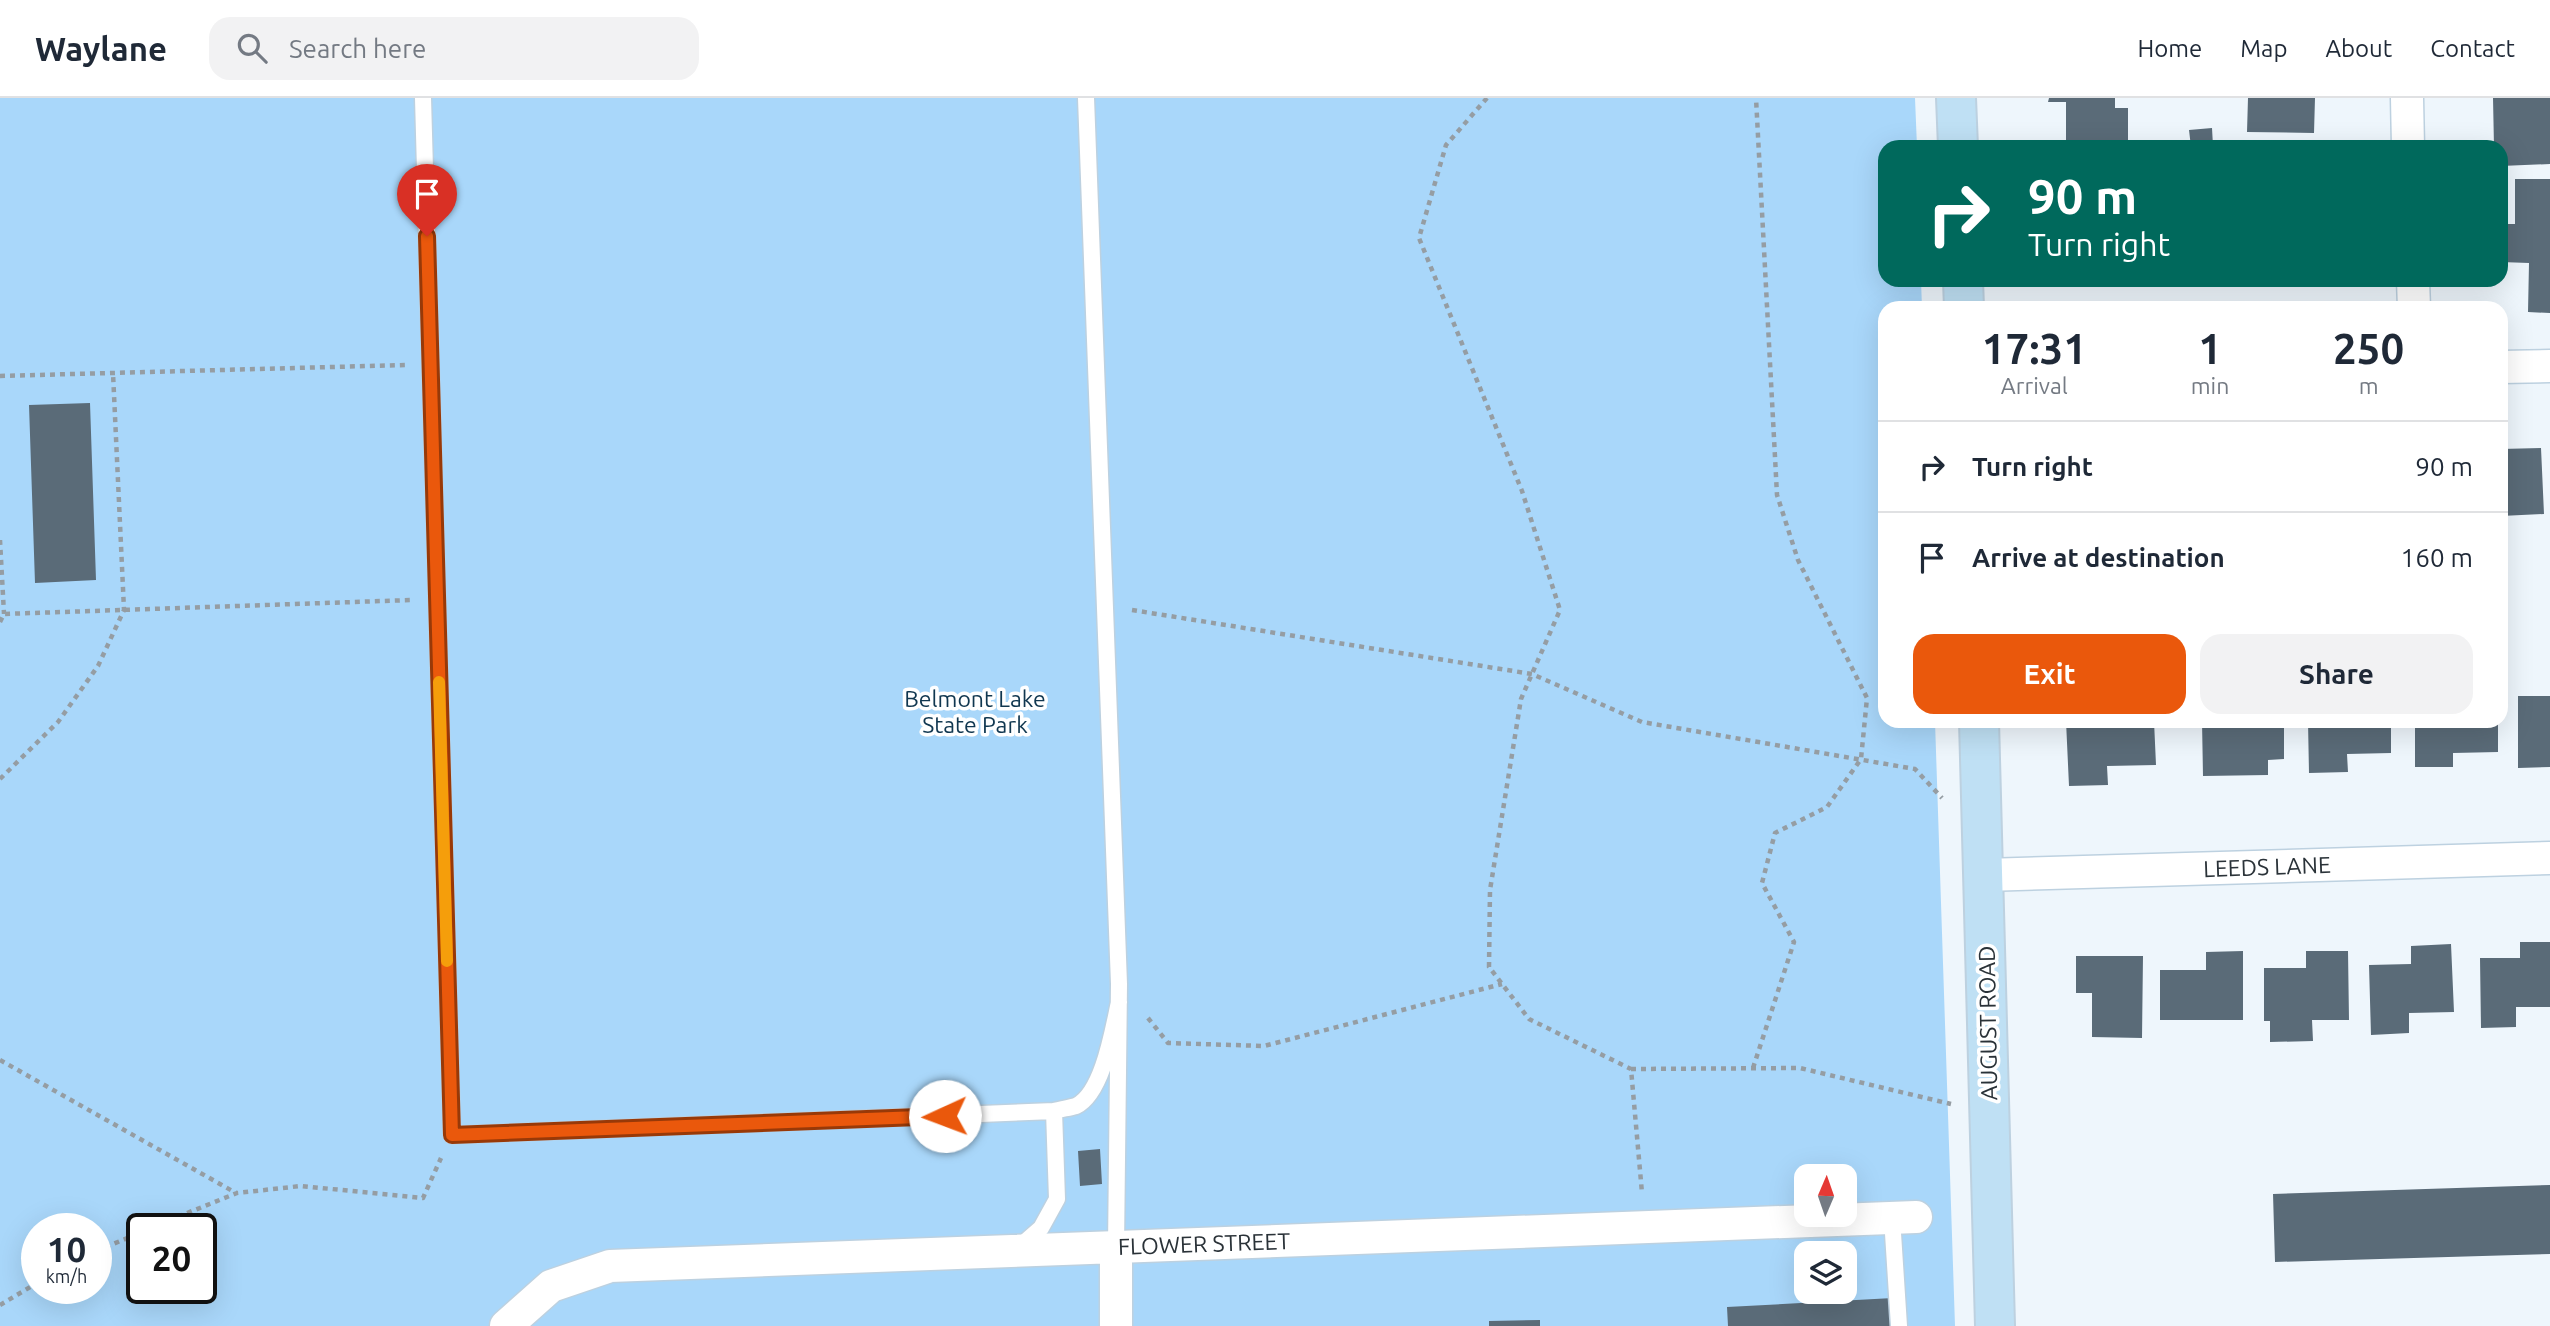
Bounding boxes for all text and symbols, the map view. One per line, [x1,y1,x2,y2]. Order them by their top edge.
search box [209,17,699,80]
icon: search [233,29,271,67]
text: Waylane [35,30,167,67]
text: Search here [289,34,426,63]
text: Home [2137,35,2202,62]
text: Map [2240,35,2287,62]
text: About [2325,35,2392,62]
text: Contact [2430,35,2515,62]
pin [397,164,457,236]
icon: right [1913,168,2004,259]
text: 90 m [2028,168,2137,223]
icon: arrive [408,175,446,213]
text: Turn right [2028,226,2170,262]
text: 17:31 [1982,325,2087,372]
text: 1 [2198,325,2222,372]
text: 250 [2333,325,2404,372]
text: Arrival [2001,373,2068,398]
text: min [2191,373,2229,398]
text: m [2359,373,2379,398]
icon: right [1913,448,1951,486]
text: Turn right [1972,452,2093,481]
text: 90 m [2415,452,2473,481]
icon: arrive [1913,539,1951,577]
text: Arrive at destination [1972,543,2225,572]
text: 160 m [2401,543,2473,572]
button: Exit [1913,634,2186,714]
button: Share [2200,634,2473,714]
park label: Belmont Lake State Park [904,686,1046,737]
street label: LEEDS LANE [2203,852,2331,881]
street label: AUGUST ROAD [1974,945,2001,1101]
position arrow [908,1079,982,1153]
north arrow [1794,1164,1857,1227]
map controls [1794,1164,1857,1304]
speed limit sign: 20 [126,1213,217,1304]
street label: FLOWER STREET [1117,1228,1291,1259]
text: 10 [47,1229,86,1269]
button: layers [1794,1241,1857,1304]
text: km/h [46,1266,87,1286]

